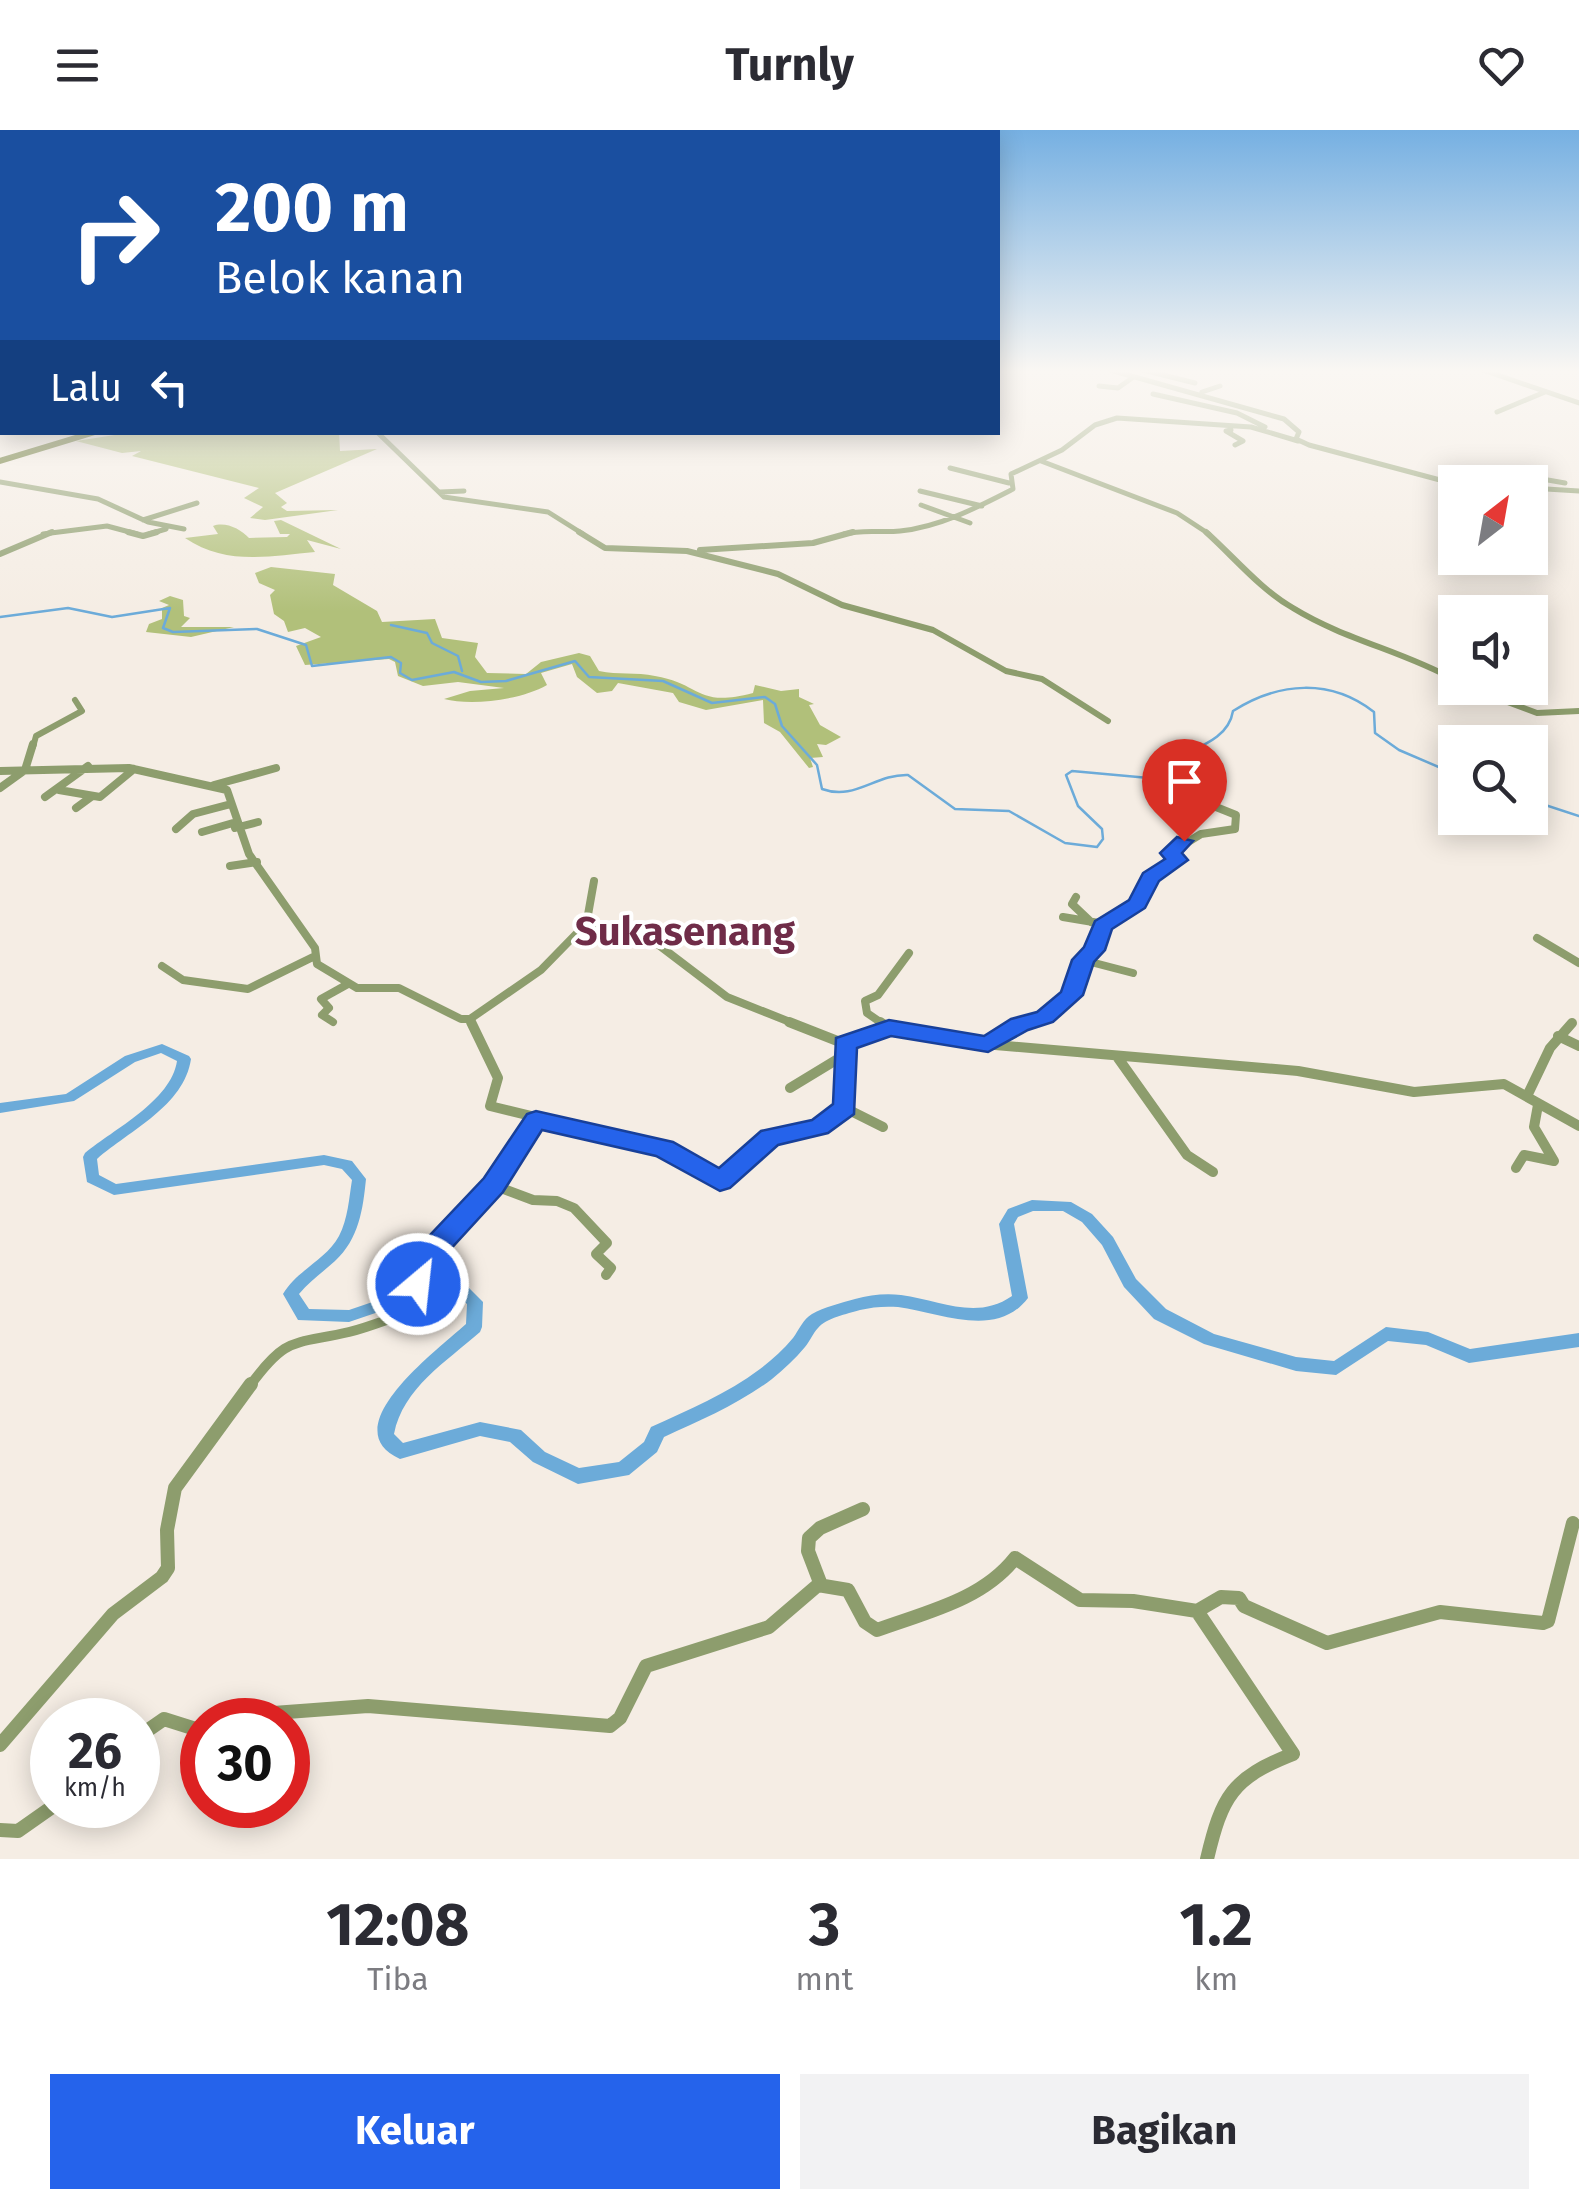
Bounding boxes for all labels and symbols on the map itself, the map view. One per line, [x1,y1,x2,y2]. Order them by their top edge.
north arrow [1438,465,1548,575]
pin [1142,739,1227,842]
district label: Sukasenang [575,908,796,956]
position arrow [366,1232,470,1336]
speed limit sign: 30 [180,1698,310,1828]

